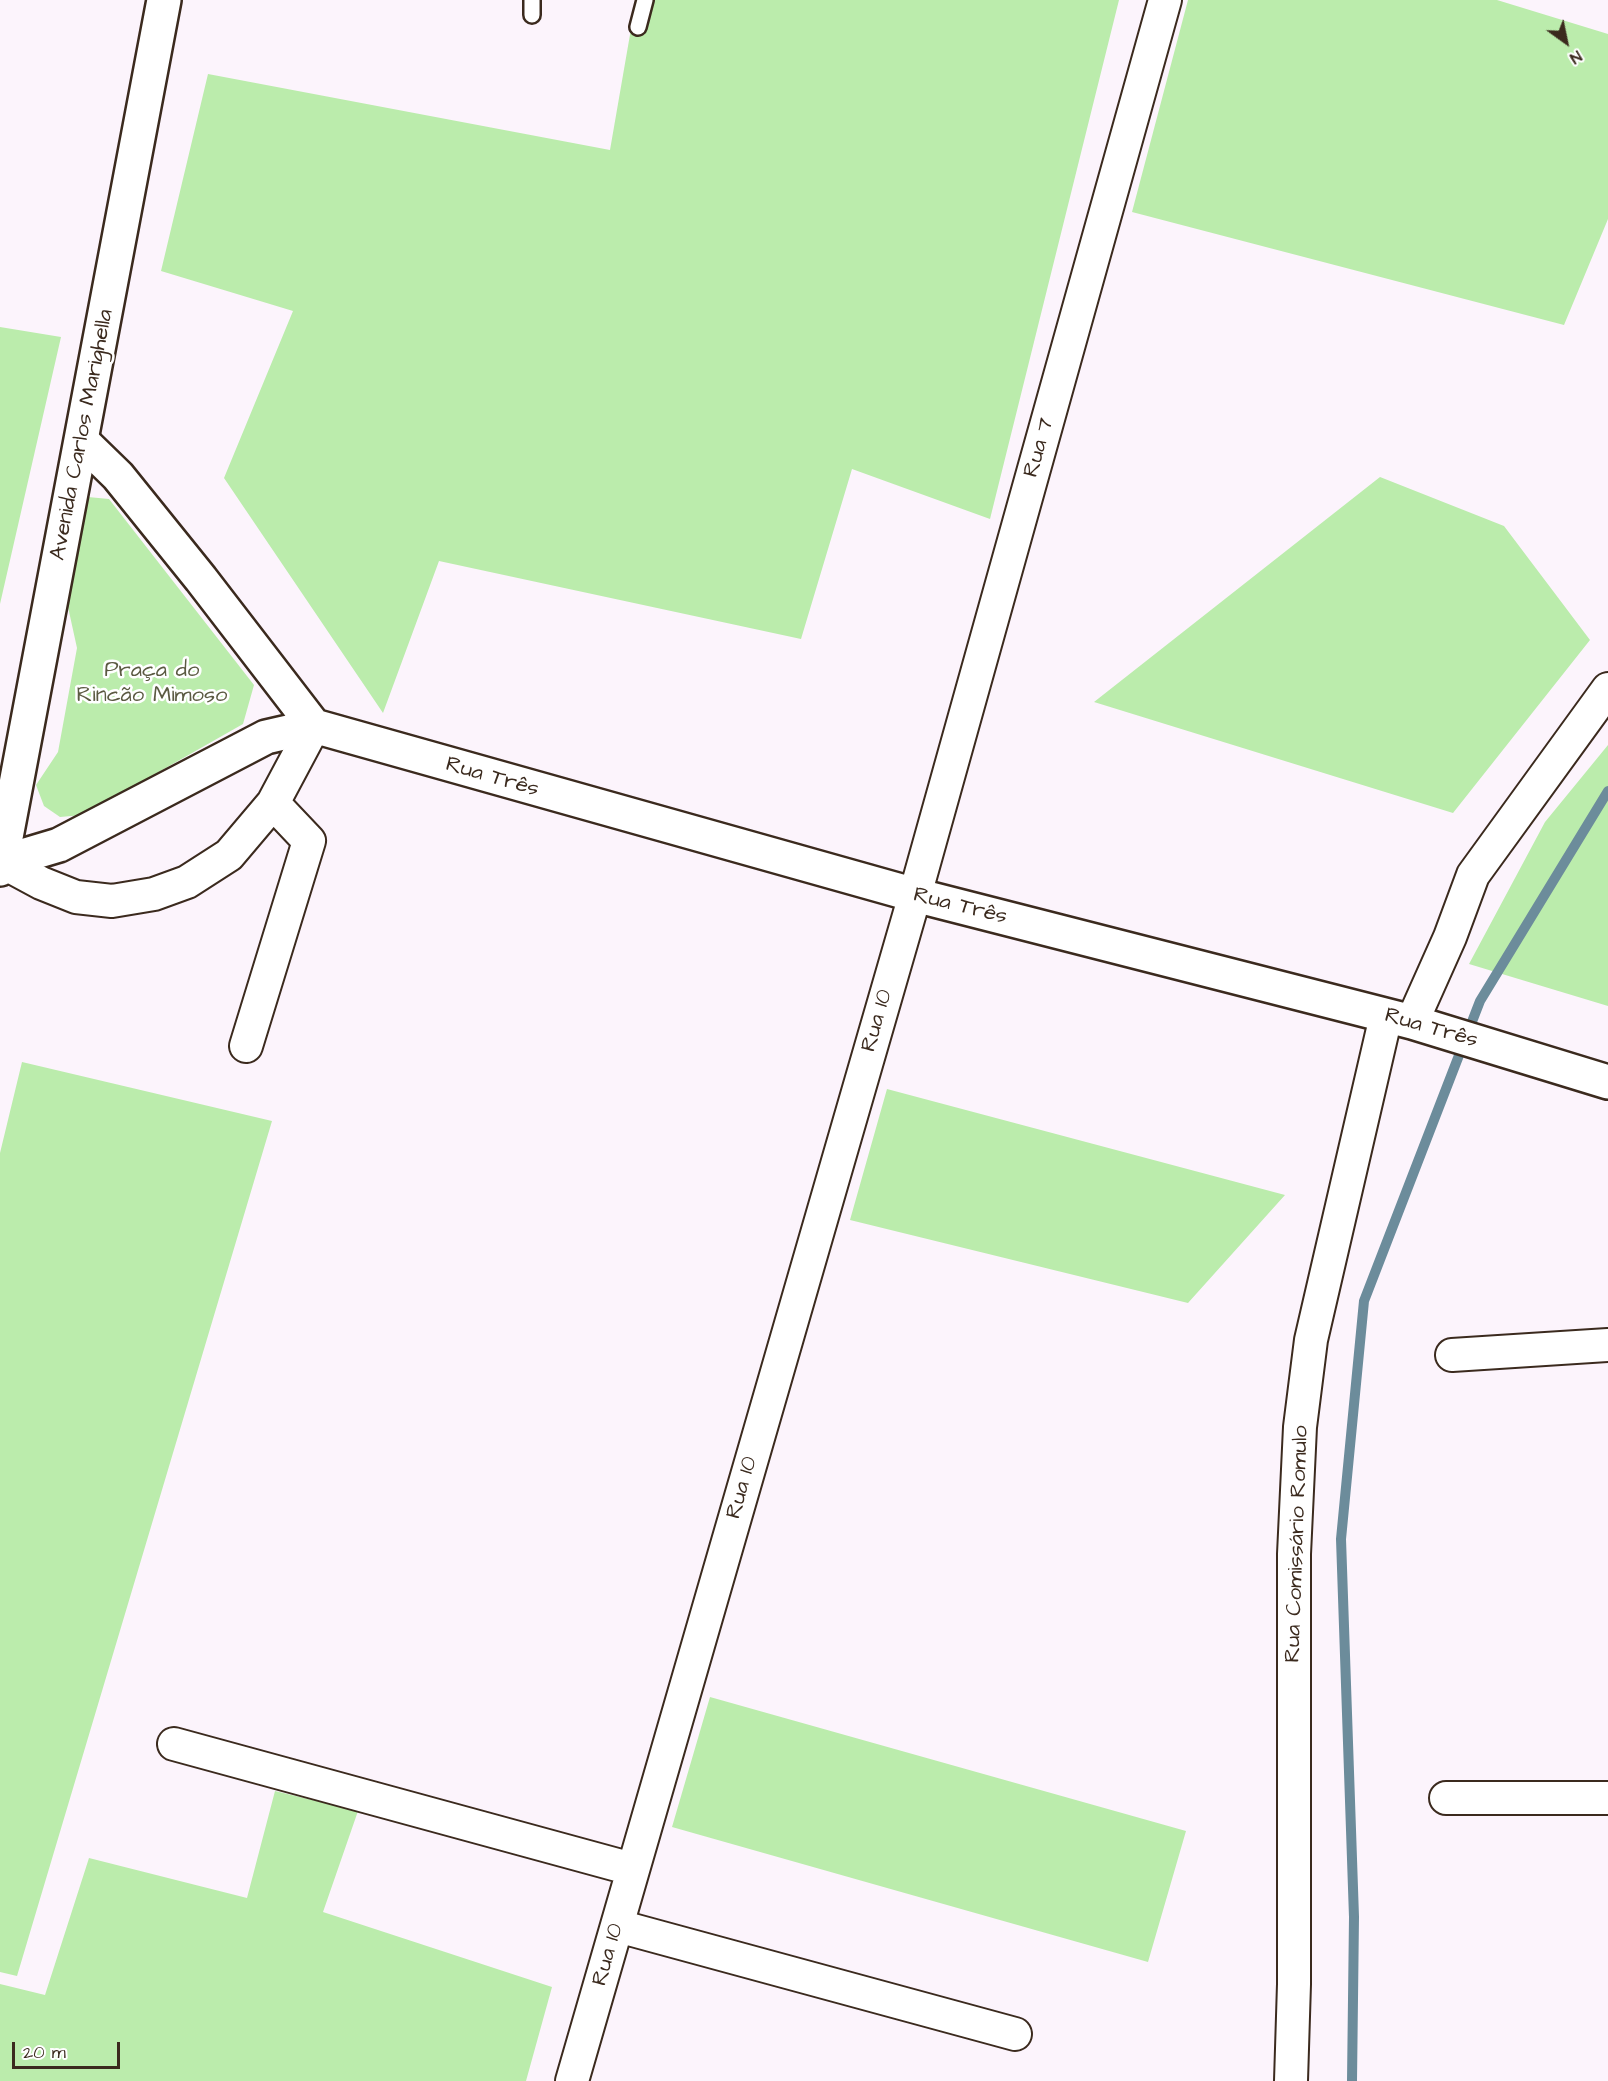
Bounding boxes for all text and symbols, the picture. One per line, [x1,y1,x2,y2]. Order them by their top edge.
north arrow [1536,12,1596,72]
text: N [1566,45,1586,69]
street label: Avenida Carlos Marighella [46,307,120,563]
street label: Rua 7 [1019,415,1061,481]
park label: Praça do Rincão Mimoso [77,658,227,710]
street label: Rua Três [442,752,542,804]
street label: Rua Três [910,883,1010,931]
street label: Rua 10 [857,987,899,1055]
street label: Rua Três [1381,1003,1481,1055]
street label: Rua Comissário Romulo [1281,1425,1315,1663]
street label: Rua 10 [722,1454,764,1522]
street label: Rua 10 [588,1921,630,1989]
scale bar [15,2030,123,2068]
text: 20 m [23,2040,66,2065]

